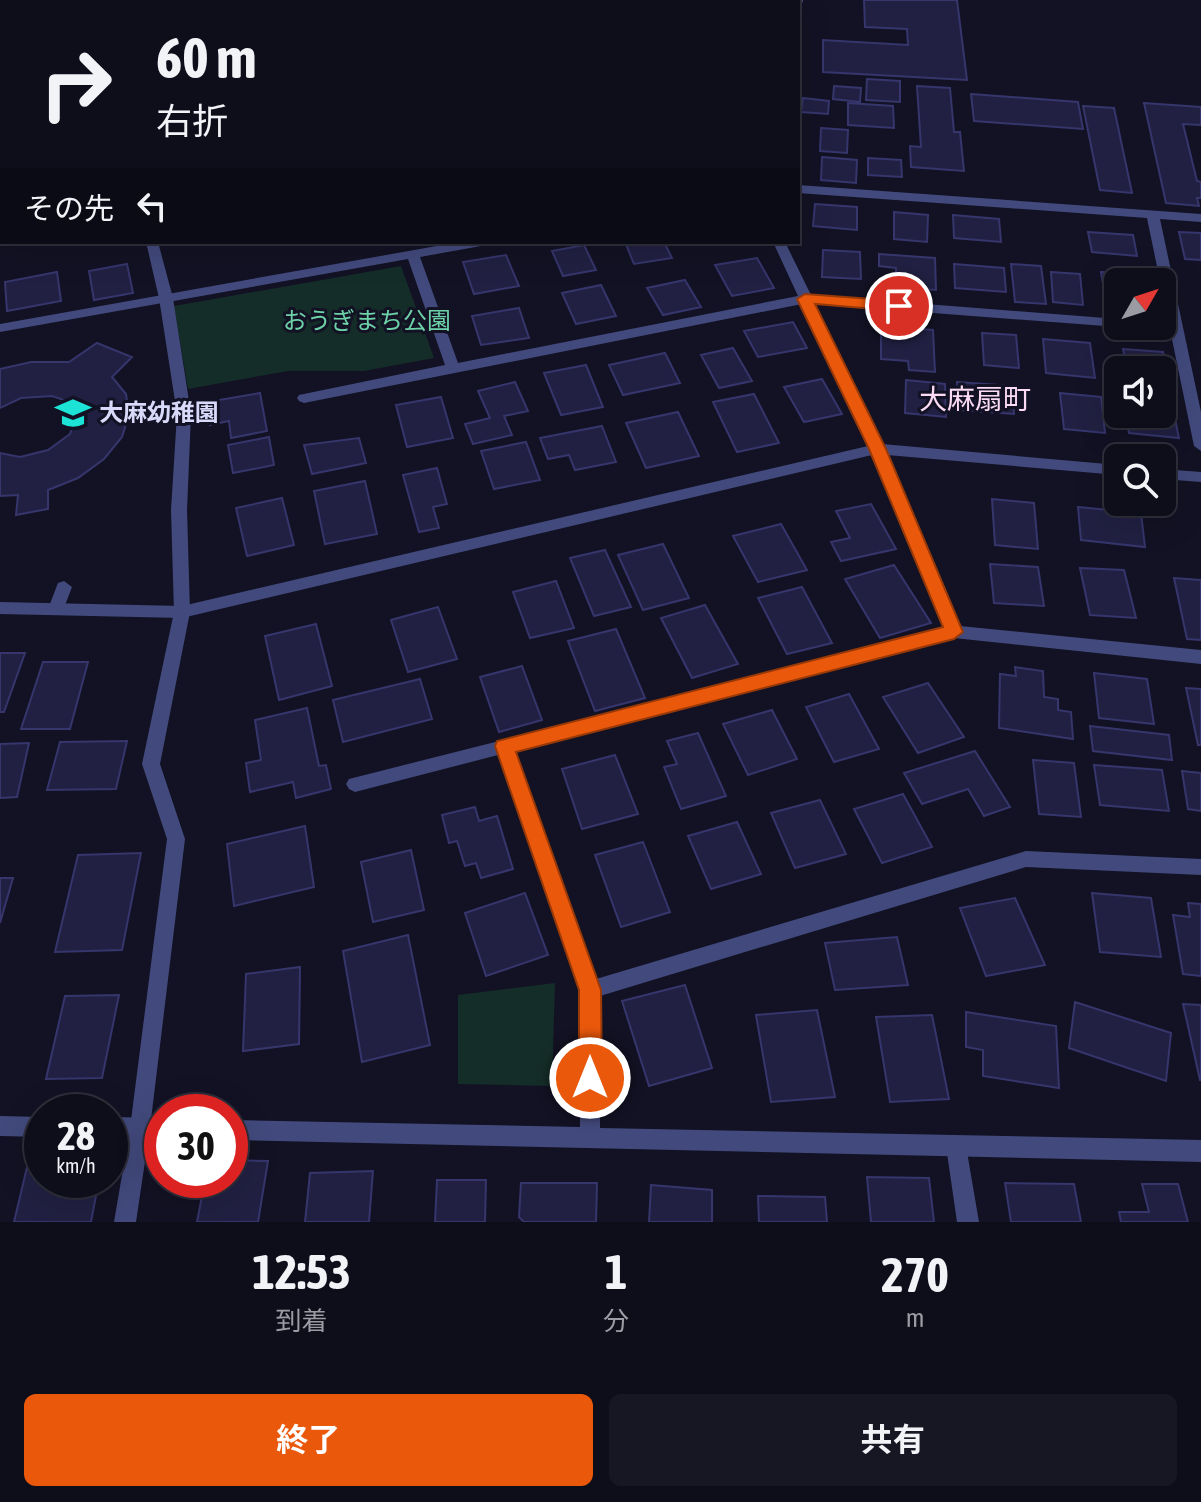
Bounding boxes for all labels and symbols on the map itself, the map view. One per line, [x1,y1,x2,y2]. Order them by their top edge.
north arrow [1104,268,1176,340]
pin [865,272,933,340]
park label: おうぎまち公園 [283,307,451,334]
district label: 大麻扇町 [919,383,1031,415]
school or university icon: 大麻幼稚園 [54,394,92,432]
place label: 大麻幼稚園 [99,399,219,426]
position arrow [548,1036,632,1120]
speed limit sign: 30 [144,1094,248,1198]

